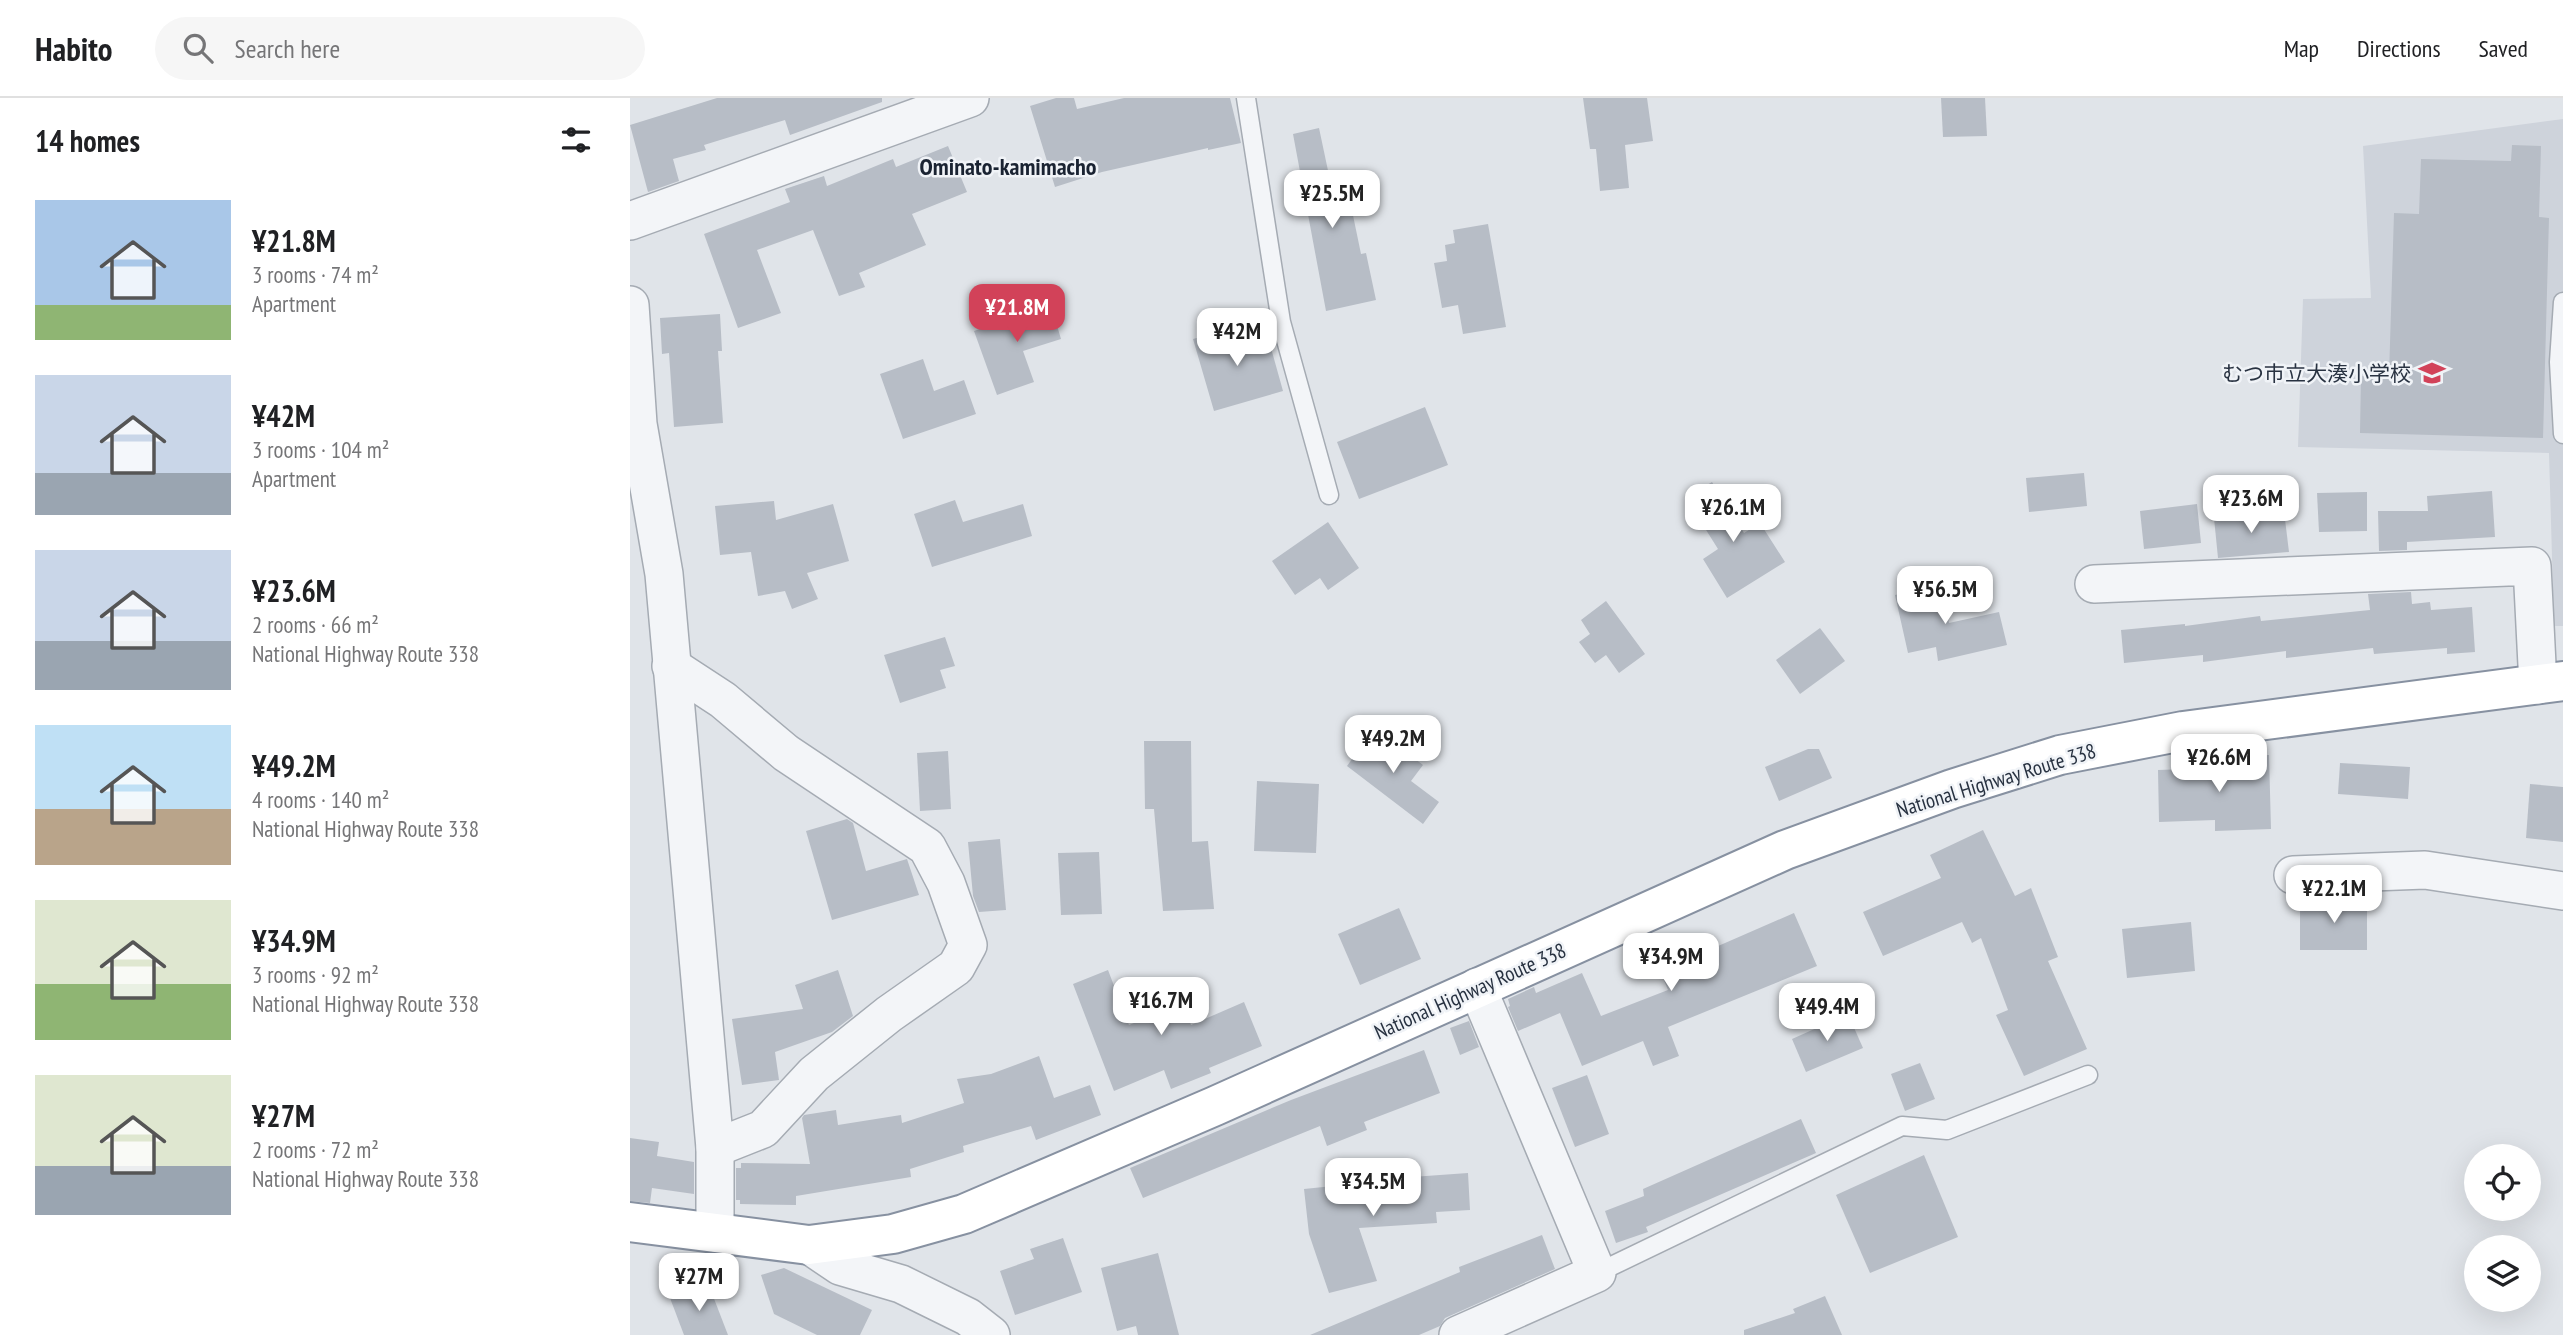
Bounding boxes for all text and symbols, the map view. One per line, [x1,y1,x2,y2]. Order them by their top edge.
search box [155,17,645,80]
text: Habito [35,27,113,70]
icon: search [179,29,217,67]
text: Search here [235,32,340,65]
text: Map [2284,33,2319,64]
text: Directions [2357,33,2441,64]
text: Saved [2479,33,2528,64]
text: 14 homes [35,121,140,160]
icon: filters [557,121,595,159]
district label: Ominato-kamimacho [920,151,1097,182]
pin: ¥25.5M [1275,170,1389,230]
text: ¥25.5M [1300,178,1364,207]
text: ¥21.8M [252,221,336,260]
icon: home [91,228,175,312]
text: 3 rooms · 74 m² [252,260,379,289]
pin: ¥21.8M [960,285,1074,344]
text: Apartment [252,289,336,318]
text: ¥21.8M [985,292,1049,321]
pin: ¥42M [1196,308,1278,368]
text: ¥42M [1213,316,1261,345]
school or university icon: むつ市立大湊小学校 [2417,358,2447,388]
place label: むつ市立大湊小学校 [2222,360,2411,387]
text: ¥42M [252,396,315,435]
icon: home [91,403,175,487]
text: 3 rooms · 104 m² [252,435,389,464]
text: Apartment [252,464,336,493]
pin: ¥23.6M [2194,476,2308,535]
text: ¥23.6M [2219,483,2283,512]
pin: ¥26.1M [1676,484,1790,544]
text: ¥26.1M [1701,492,1765,521]
pin: ¥56.5M [1888,566,2002,626]
text: ¥23.6M [252,571,336,610]
text: ¥56.5M [1913,574,1977,603]
icon: home [91,578,175,662]
text: 2 rooms · 66 m² [252,610,379,639]
text: National Highway Route 338 [252,639,479,668]
pin: ¥49.2M [1336,716,1450,775]
text: ¥49.2M [1361,723,1425,752]
pin: ¥26.6M [2162,734,2276,794]
street label: National Highway Route 338 [1893,737,2099,823]
text: ¥26.6M [2187,742,2251,771]
text: ¥49.2M [252,746,336,785]
icon: home [91,753,175,837]
text: 4 rooms · 140 m² [252,785,389,814]
text: National Highway Route 338 [252,814,479,843]
pin: ¥22.1M [2277,866,2391,925]
text: ¥22.1M [2302,873,2366,902]
text: ¥34.9M [252,921,336,960]
icon: home [91,928,175,1012]
pin: ¥34.9M [1614,934,1728,993]
street label: National Highway Route 338 [1370,937,1570,1045]
text: ¥34.9M [1639,941,1703,970]
text: 3 rooms · 92 m² [252,960,379,989]
pin: ¥16.7M [1104,978,1218,1037]
pin: ¥49.4M [1770,984,1884,1043]
text: ¥16.7M [1129,985,1193,1014]
text: National Highway Route 338 [252,989,479,1018]
text: ¥49.4M [1795,991,1859,1020]
text: ¥27M [252,1096,315,1135]
icon: home [91,1103,175,1187]
text: 2 rooms · 72 m² [252,1135,379,1164]
map controls [2464,1144,2541,1312]
button: locate [2464,1144,2541,1221]
pin: ¥34.5M [1316,1158,1430,1218]
text: National Highway Route 338 [252,1164,479,1193]
text: ¥34.5M [1341,1166,1405,1195]
button: layers [2464,1235,2541,1312]
pin: ¥27M [658,1254,740,1313]
text: ¥27M [675,1261,723,1290]

